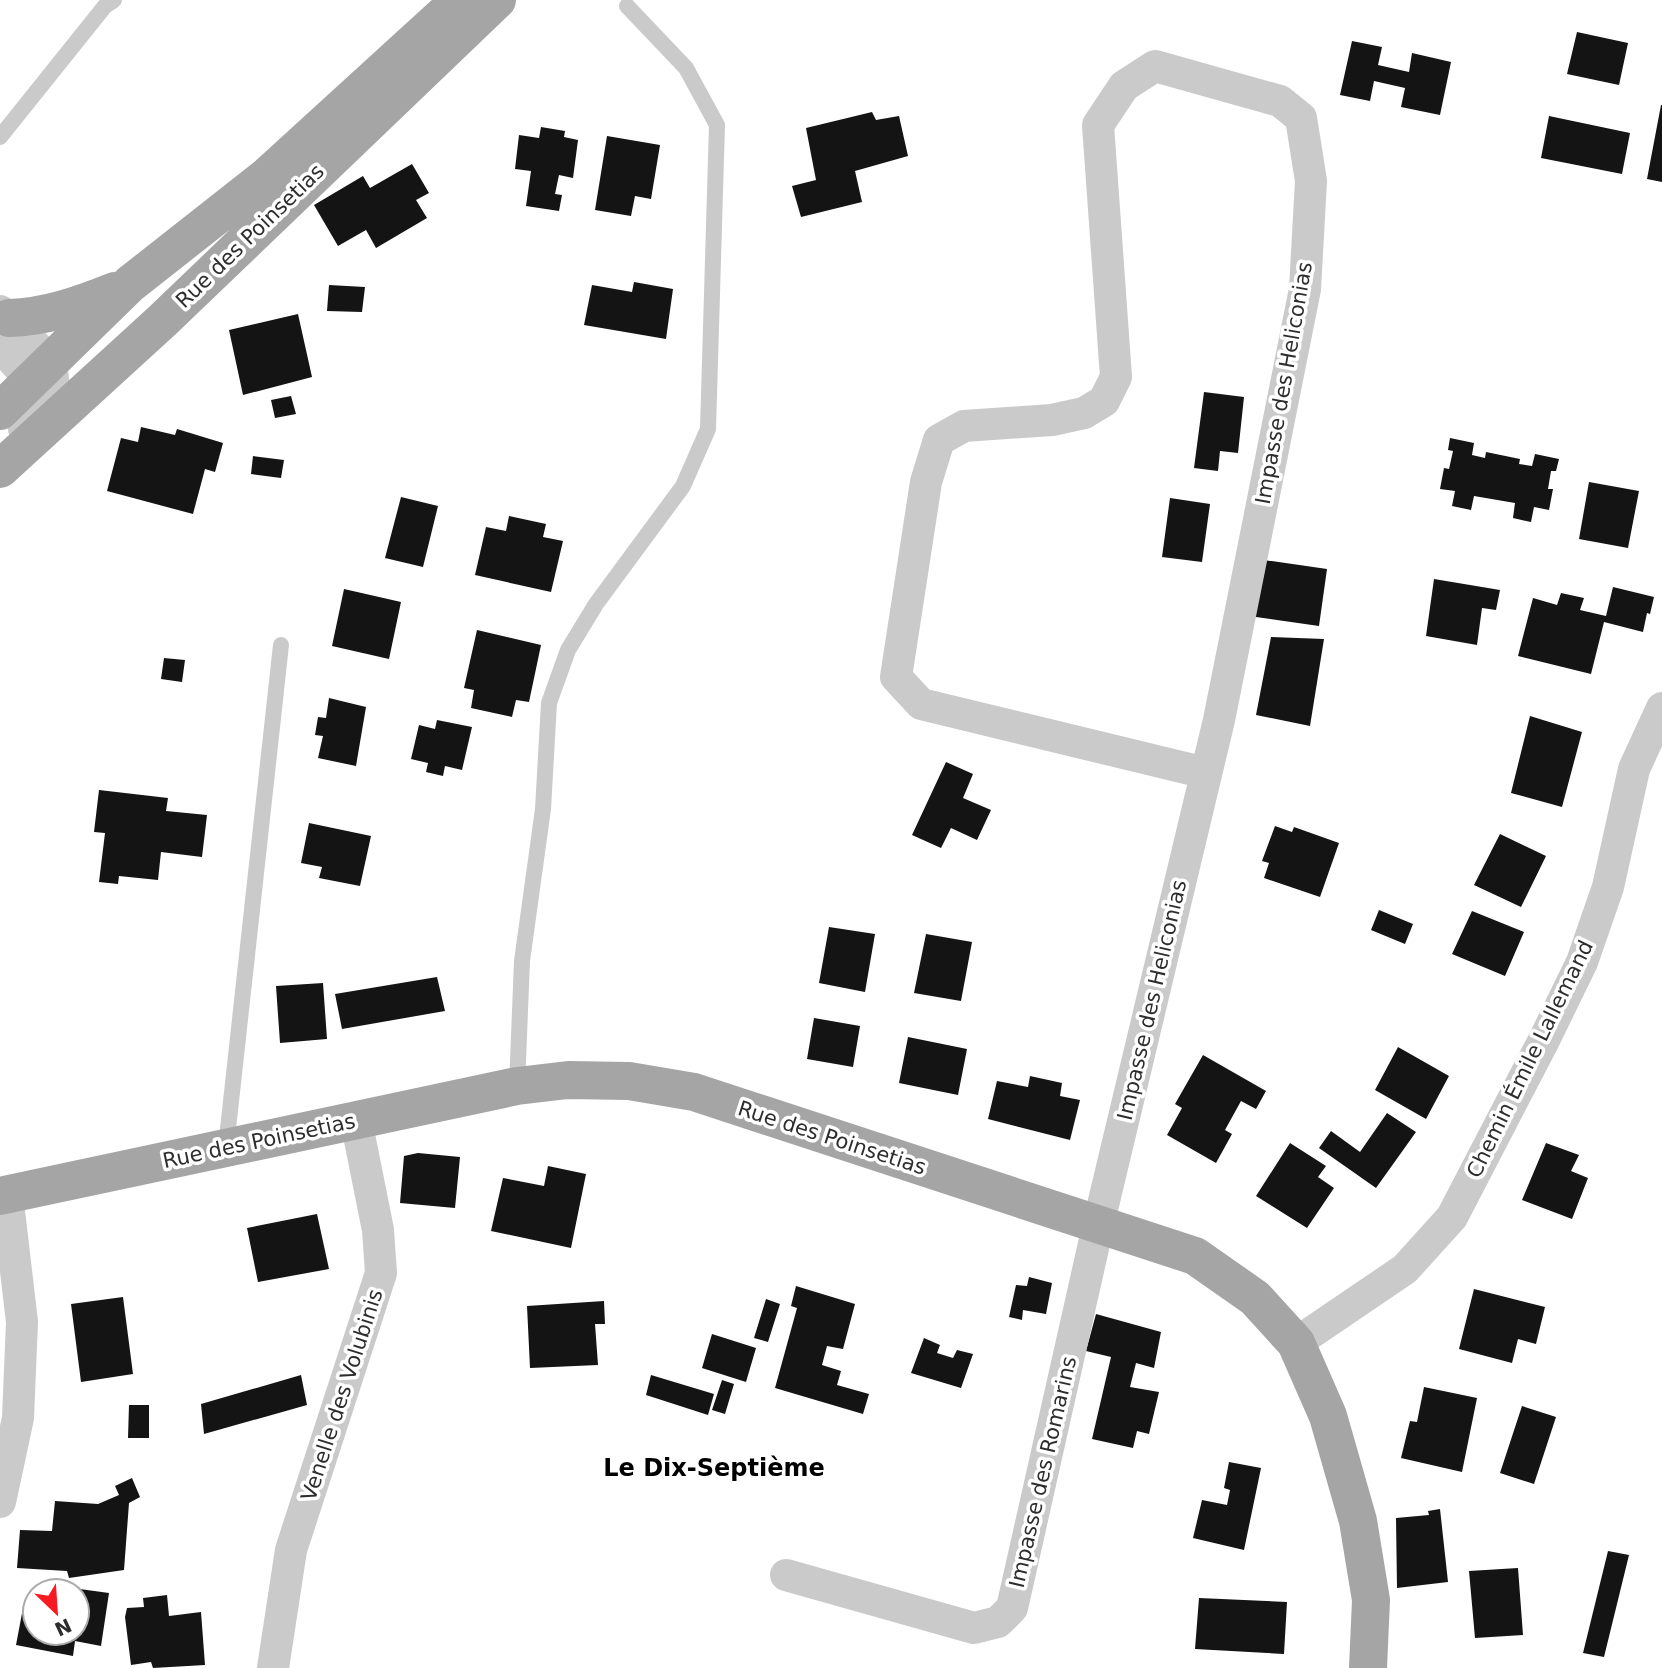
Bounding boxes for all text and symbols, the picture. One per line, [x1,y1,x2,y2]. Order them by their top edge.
street label: Rue des Poinsetias [171,159,329,313]
street label: Impasse des Heliconias [1251,260,1317,506]
street label: Impasse des Heliconias [1113,877,1191,1123]
street label: Chemin Émile Lallemand [1461,936,1598,1182]
street label: Rue des Poinsetias [735,1096,929,1180]
street label: Rue des Poinsetias [161,1109,357,1173]
street label: Venelle des Volubinis [296,1286,388,1504]
street label: Impasse des Romarins [1005,1354,1081,1590]
district label: Le Dix-Septième [603,1454,825,1482]
north arrow [21,1577,91,1647]
text: N [51,1614,75,1641]

